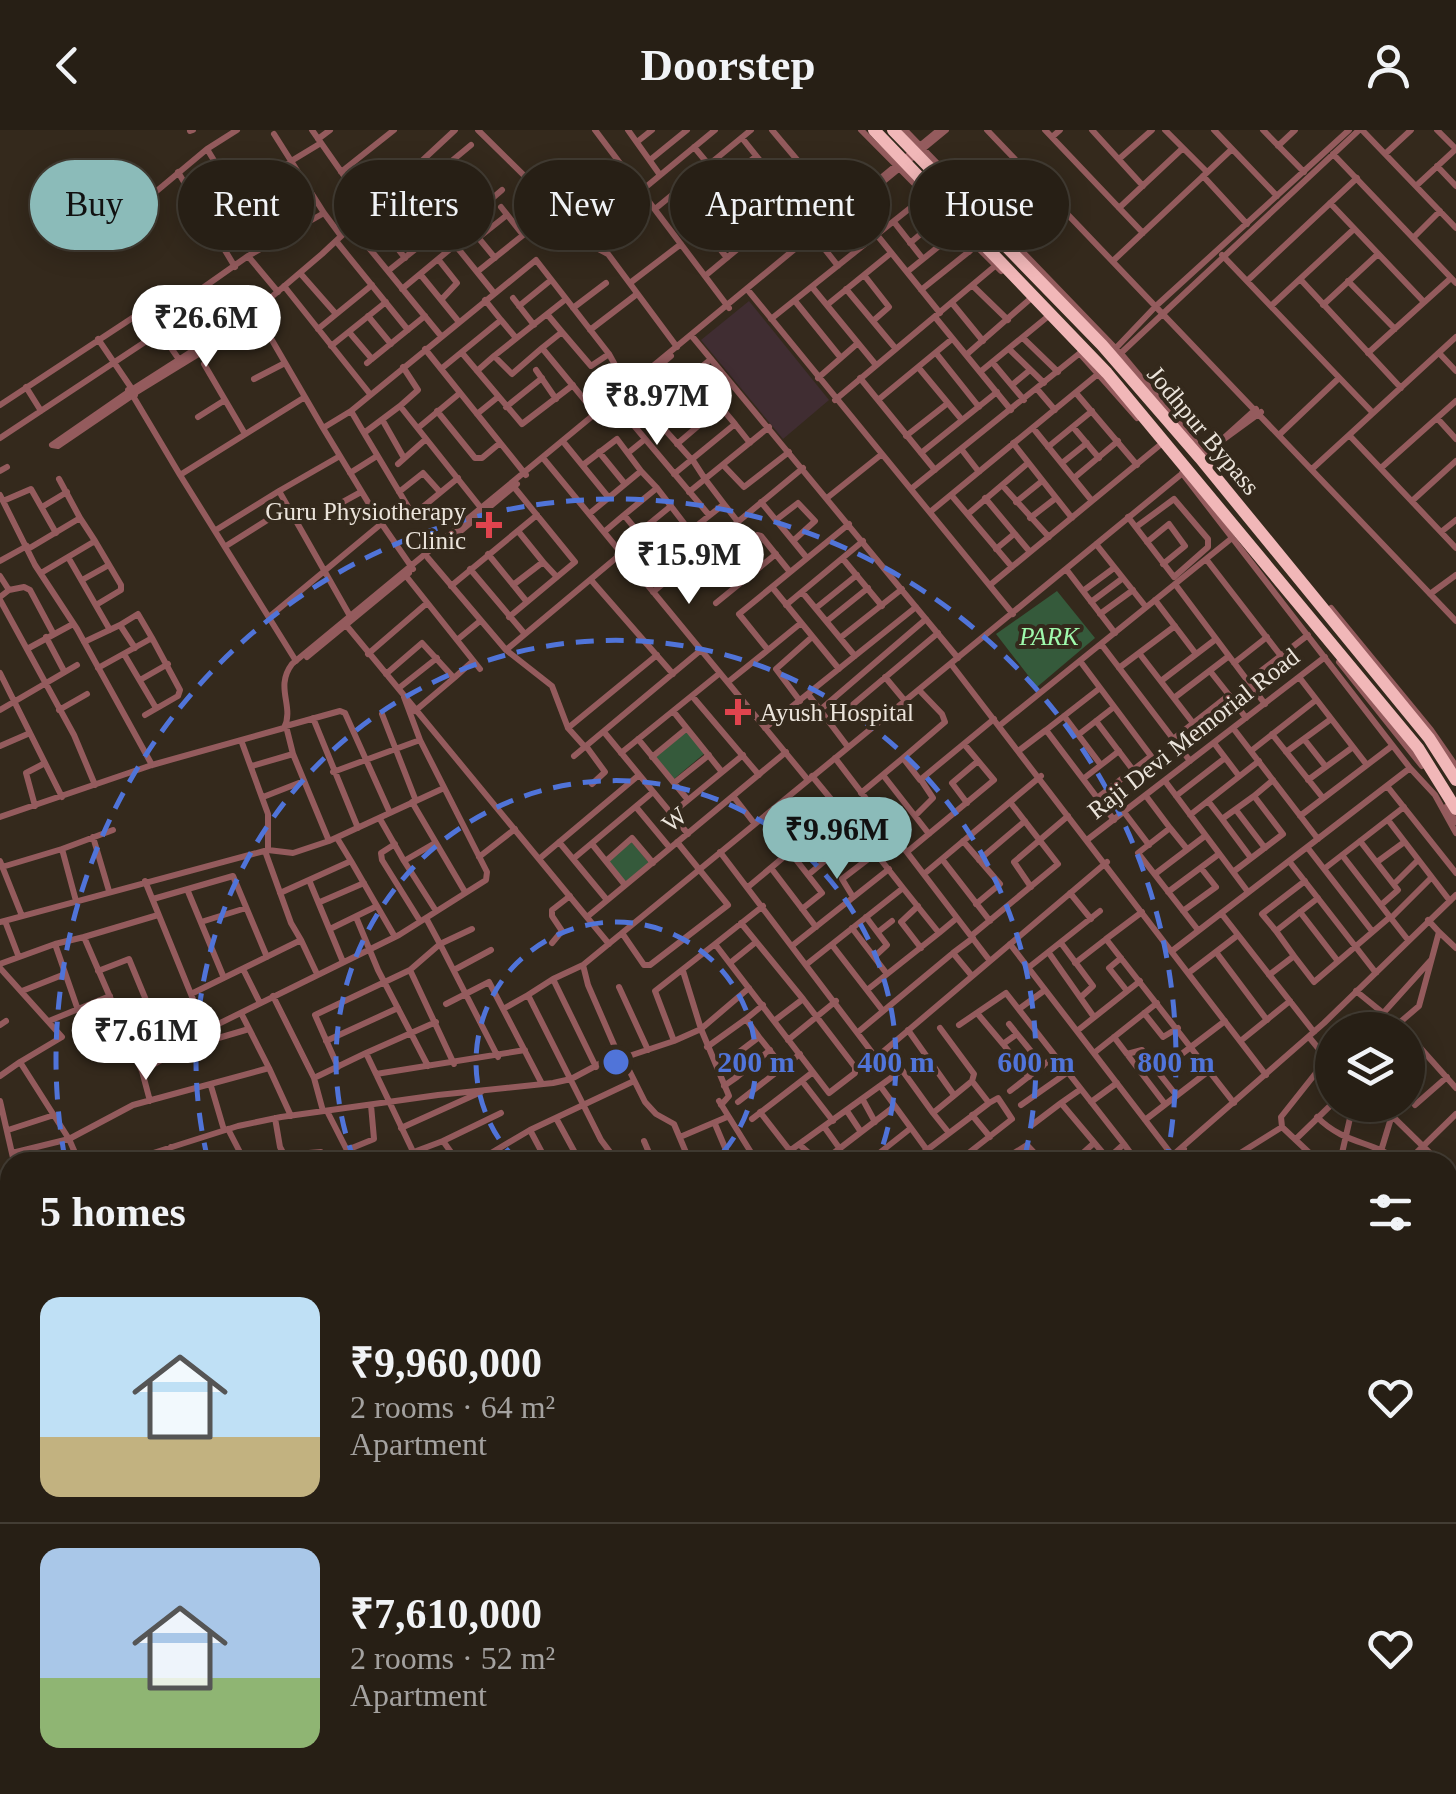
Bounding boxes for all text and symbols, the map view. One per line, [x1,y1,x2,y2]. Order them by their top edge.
icon: back [40,38,95,93]
icon: person [1361,38,1416,93]
text: Doorstep [641,40,815,90]
chip: Buy [30,160,158,250]
chip: Rent [178,160,314,250]
chip: Filters [334,160,494,250]
chip: New [514,160,650,250]
chip: Apartment [670,160,890,250]
chip: House [910,160,1069,250]
pin: ₹26.6M [125,285,287,370]
text: ₹26.6M [154,299,258,335]
street label: Jodhpur Bypass [1142,361,1265,500]
pin: ₹8.97M [576,363,738,448]
text: ₹8.97M [605,377,709,413]
place label: Guru Physiotherapy Clinic [265,498,466,554]
marker: Guru Physiotherapy Clinic [476,512,502,538]
pin: ₹15.9M [608,522,770,607]
text: ₹15.9M [637,536,741,572]
park label: PARK [1018,623,1080,650]
street label: Raji Devi Memorial Road [1082,642,1305,824]
marker: Ayush Hospital [725,699,751,725]
place label: Ayush Hospital [760,699,914,726]
pin: ₹9.96M [756,797,918,882]
street label: W [657,801,692,837]
text: ₹9.96M [785,811,889,847]
pin: ₹7.61M [65,998,227,1083]
text: ₹7.61M [94,1012,198,1048]
map controls [1315,1012,1425,1122]
button: layers [1315,1012,1425,1122]
centre of rings [598,1044,634,1080]
text: 200 m [717,1045,795,1078]
text: 400 m [857,1045,935,1078]
text: 600 m [997,1045,1075,1078]
text: 800 m [1137,1045,1215,1078]
icon: filters [1363,1185,1418,1240]
text: 5 homes [40,1189,186,1235]
icon: home [120,1337,240,1457]
text: ₹9,960,000 [350,1340,542,1386]
icon: heart [1363,1370,1418,1425]
text: 2 rooms · 64 m² [350,1389,555,1425]
text: Apartment [350,1426,487,1462]
icon: home [120,1588,240,1708]
text: ₹7,610,000 [350,1591,542,1637]
icon: heart [1363,1621,1418,1676]
text: 2 rooms · 52 m² [350,1640,555,1676]
text: Apartment [350,1677,487,1713]

